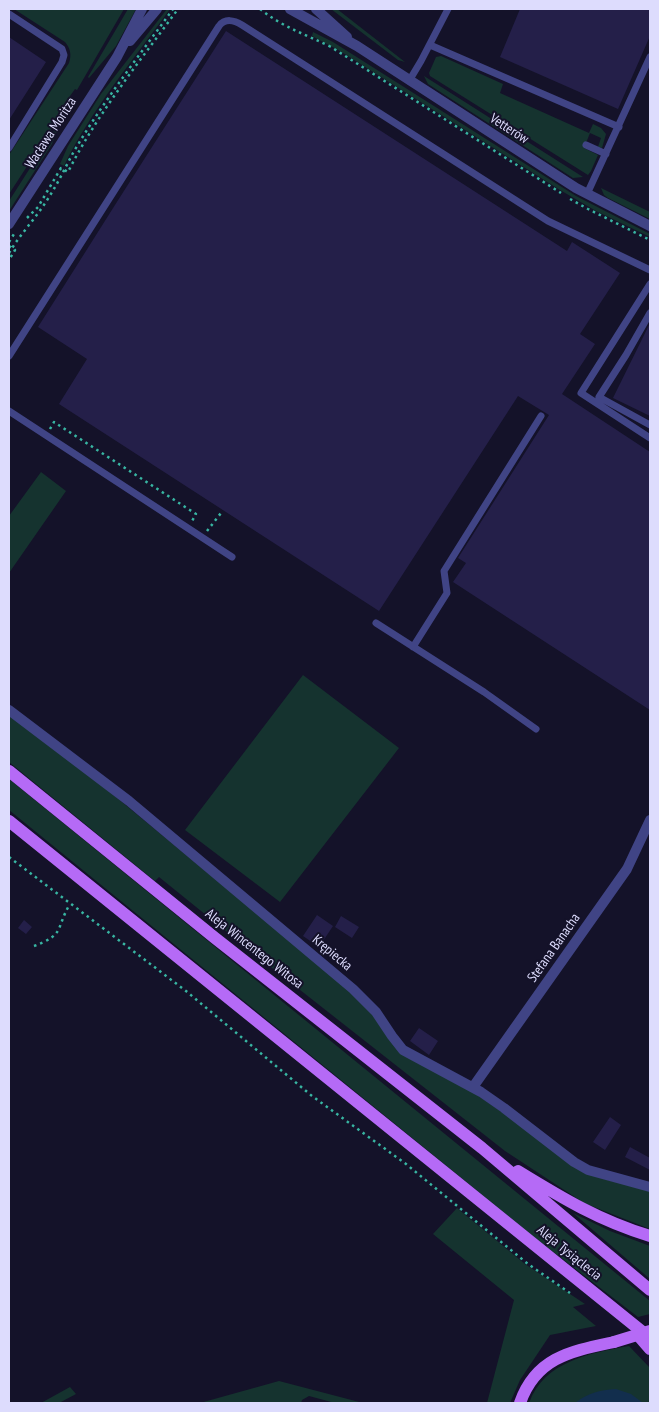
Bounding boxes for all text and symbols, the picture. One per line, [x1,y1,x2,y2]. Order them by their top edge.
street label: Wacława Moritza [22,94,80,172]
street label: Vetterów [486,110,532,148]
street label: Aleja Wincentego Witosa [202,906,306,992]
street label: Stefana Banacha [524,910,584,986]
street label: Krępiecka [309,931,355,975]
street label: Aleja Tysiąclecia [533,1222,605,1284]

